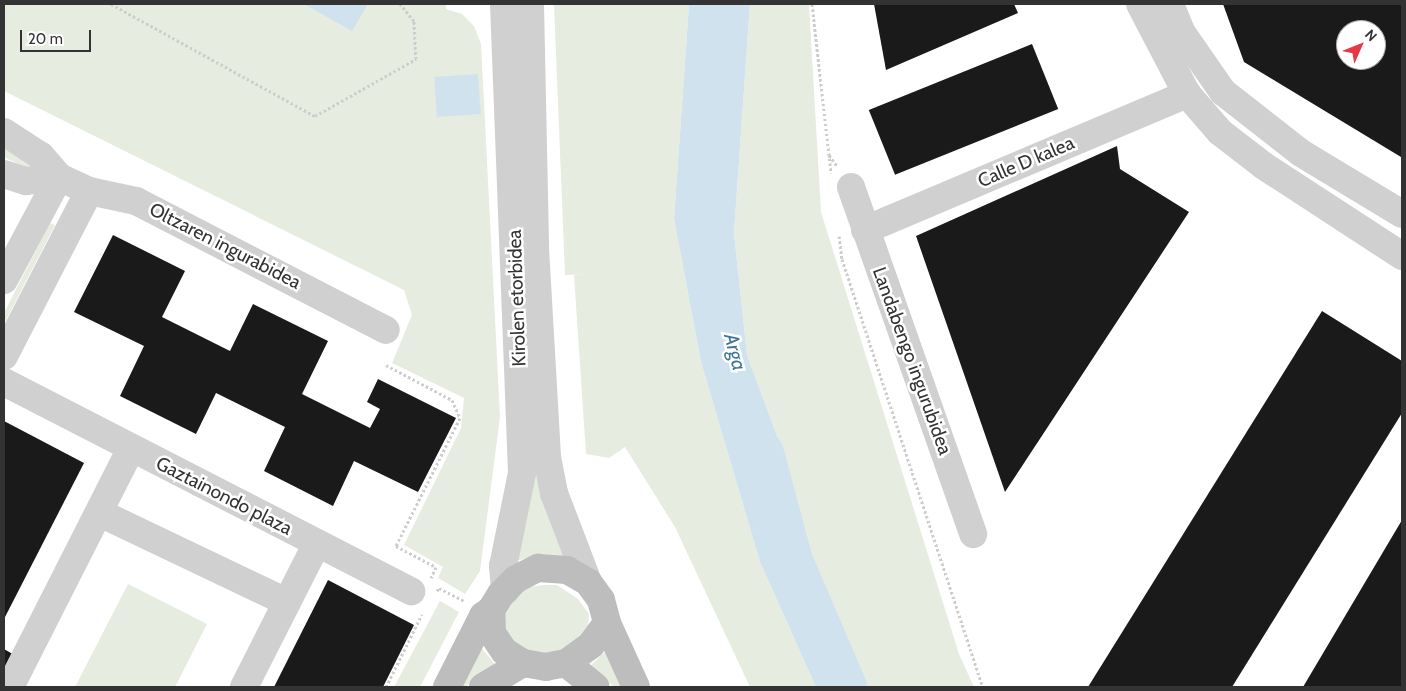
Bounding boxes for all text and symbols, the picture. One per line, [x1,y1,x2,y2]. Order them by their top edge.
scale bar [22,20,94,52]
north arrow [1336,20,1386,70]
text: N [1361,25,1381,45]
text: 20 m [28,30,63,48]
street label: Calle D kalea [974,131,1078,193]
street label: Oltzaren ingurabidea [146,198,304,294]
street label: Kirolen etorbidea [503,229,531,367]
street label: Landabengo ingurubidea [867,264,957,458]
water label: Arga [719,331,751,373]
street label: Gaztainondo plaza [152,452,296,540]

